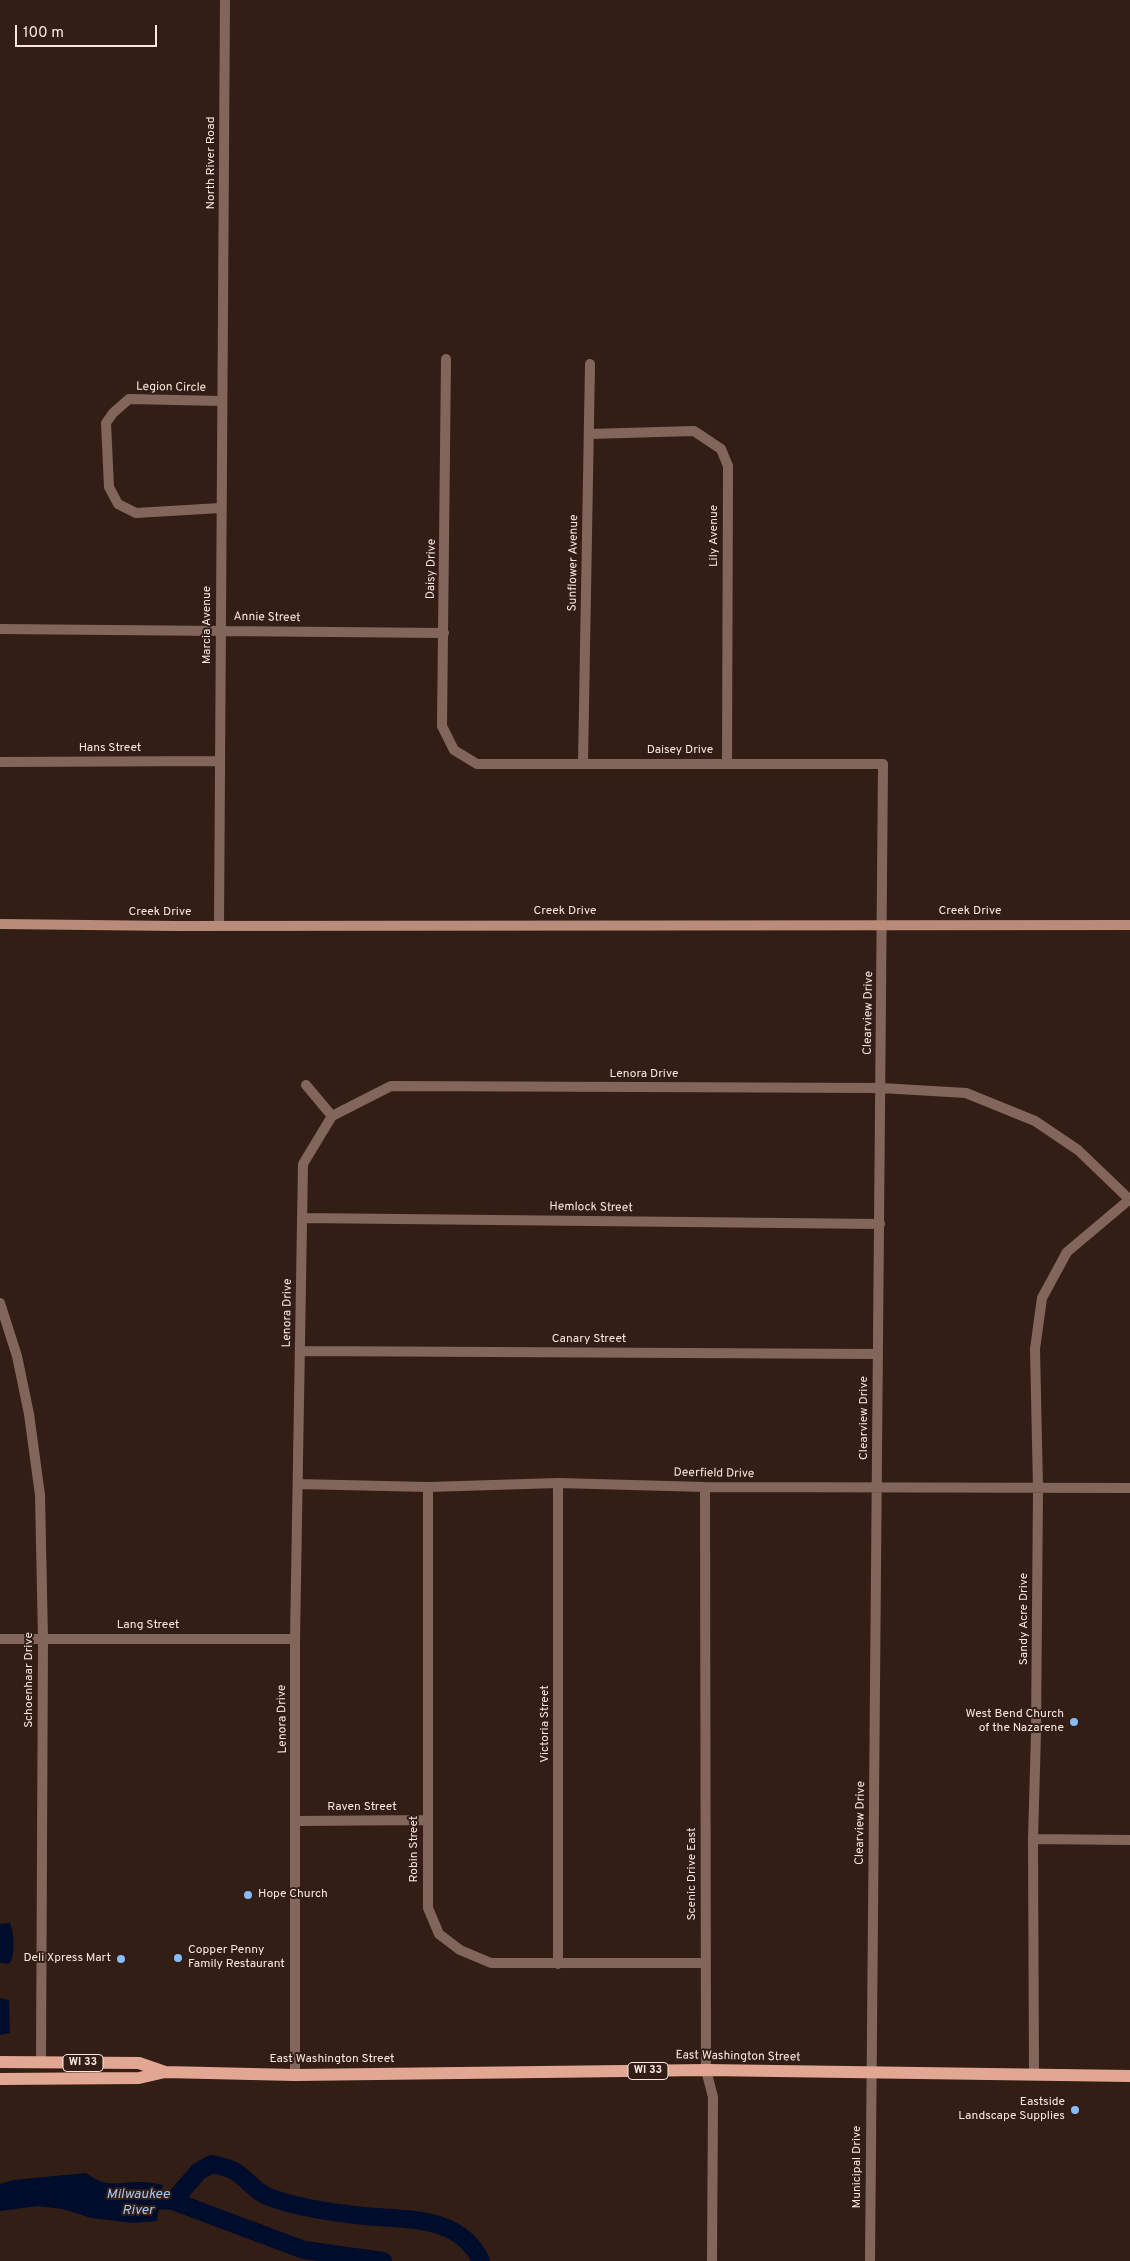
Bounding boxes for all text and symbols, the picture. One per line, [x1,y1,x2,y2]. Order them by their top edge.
scale bar [18,15,160,47]
text: 100 m [23,24,64,43]
street label: North River Road [205,117,219,209]
street label: Legion Circle [136,380,206,396]
street label: Lily Avenue [708,505,722,567]
street label: Sunflower Avenue [566,514,582,612]
street label: Daisy Drive [424,539,440,599]
street label: Marcia Avenue [201,586,215,664]
street label: Annie Street [233,610,301,626]
street label: Hans Street [79,742,141,756]
street label: Daisey Drive [647,744,713,758]
street label: Creek Drive [534,905,596,919]
street label: Creek Drive [939,905,1001,919]
street label: Creek Drive [129,906,191,920]
street label: Clearview Drive [861,971,877,1055]
street label: Lenora Drive [610,1068,678,1082]
street label: Hemlock Street [549,1200,633,1216]
street label: Lenora Drive [280,1278,296,1348]
street label: Canary Street [552,1333,626,1347]
street label: Clearview Drive [858,1376,872,1460]
street label: Deerfield Drive [674,1466,754,1482]
street label: Sandy Acre Drive [1018,1573,1032,1665]
street label: Lang Street [117,1619,179,1633]
street label: Schoenhaar Drive [23,1632,37,1728]
street label: Lenora Drive [275,1684,291,1754]
street label: Victoria Street [539,1685,553,1763]
place label: West Bend Church of the Nazarene [965,1708,1064,1736]
marker: West Bend Church of the Nazarene [1068,1716,1080,1728]
street label: Clearview Drive [853,1781,869,1865]
street label: Raven Street [327,1801,397,1815]
street label: Robin Street [408,1816,422,1882]
street label: Scenic Drive East [686,1828,700,1920]
place label: Hope Church [258,1888,328,1902]
marker: Hope Church [242,1889,254,1901]
place label: Copper Penny Family Restaurant [188,1944,285,1972]
place label: Deli Xpress Mart [24,1952,111,1966]
marker: Copper Penny Family Restaurant [172,1952,184,1964]
marker: Deli Xpress Mart [115,1953,127,1965]
street label: East Washington Street [675,2049,801,2065]
street label: East Washington Street [269,2053,395,2067]
road number: WI 33 [63,2054,103,2072]
road number: WI 33 [628,2062,668,2080]
place label: Eastside Landscape Supplies [958,2096,1065,2124]
marker: Eastside Landscape Supplies [1069,2104,1081,2116]
street label: Municipal Drive [851,2126,865,2208]
water label: Milwaukee River [106,2187,170,2220]

